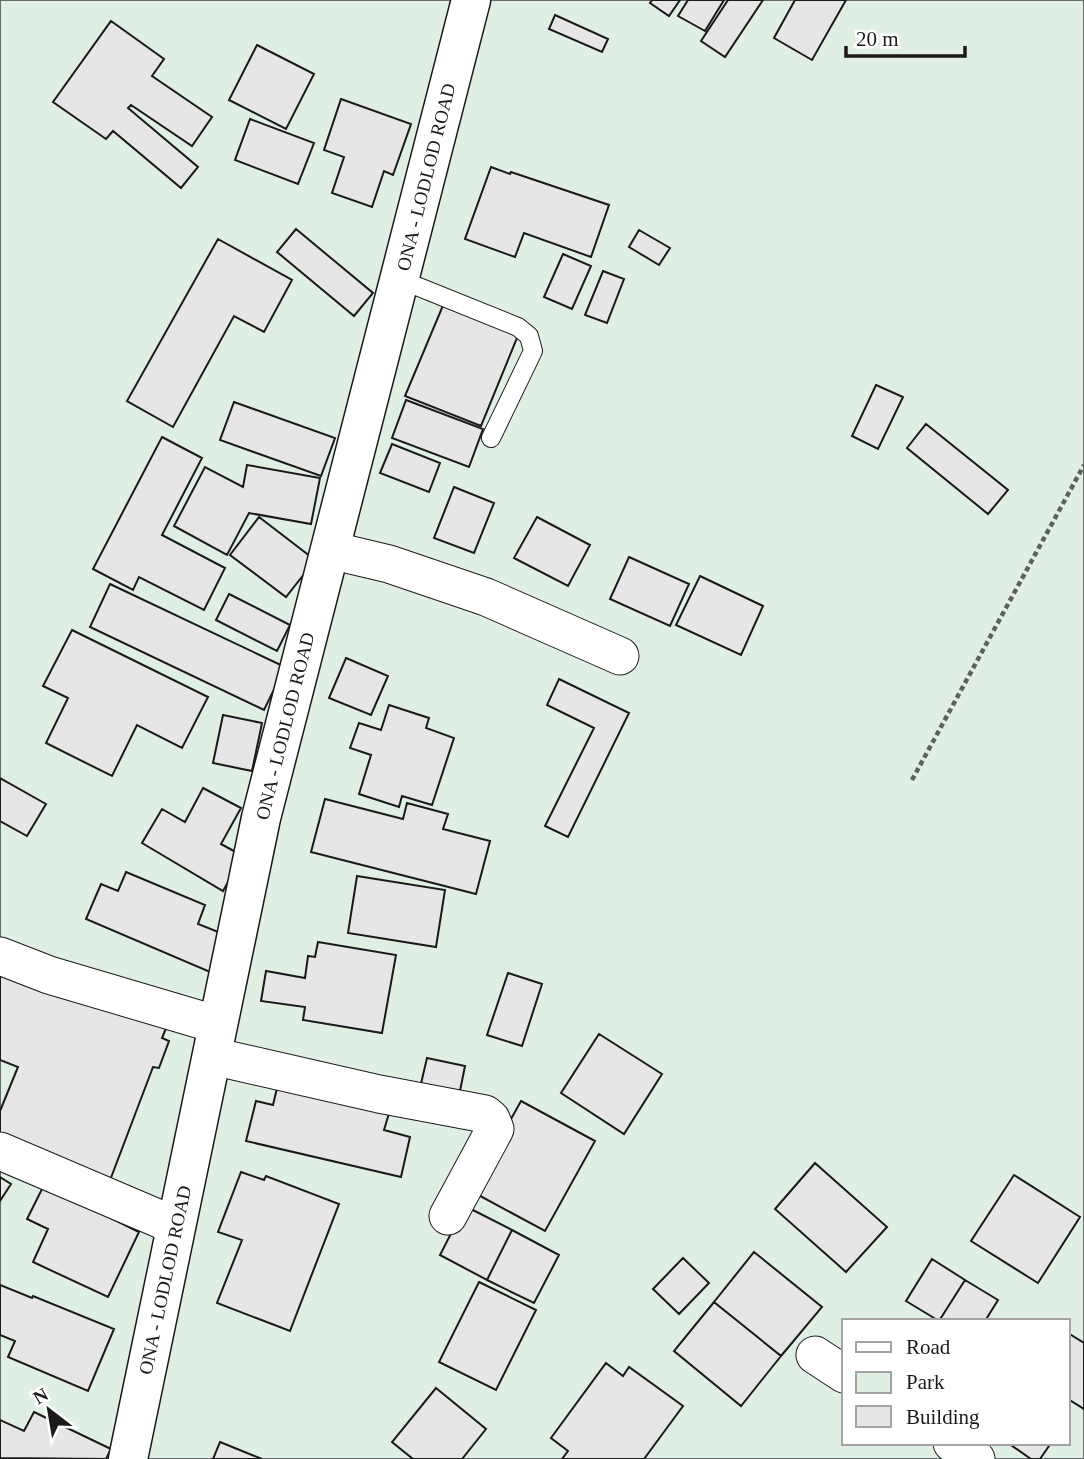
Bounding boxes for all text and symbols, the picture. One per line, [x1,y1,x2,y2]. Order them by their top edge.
scale bar [846,14,965,58]
text: 20 m [856,27,899,51]
street label: ONA - LODLOD ROAD [393,81,459,273]
street label: ONA - LODLOD ROAD [252,630,318,822]
street label: ONA - LODLOD ROAD [135,1184,195,1376]
legend [842,1319,1070,1445]
text: Road [906,1335,951,1359]
text: Park [906,1370,945,1394]
north arrow [14,1375,84,1445]
text: N [29,1383,52,1408]
text: Building [906,1405,980,1429]

